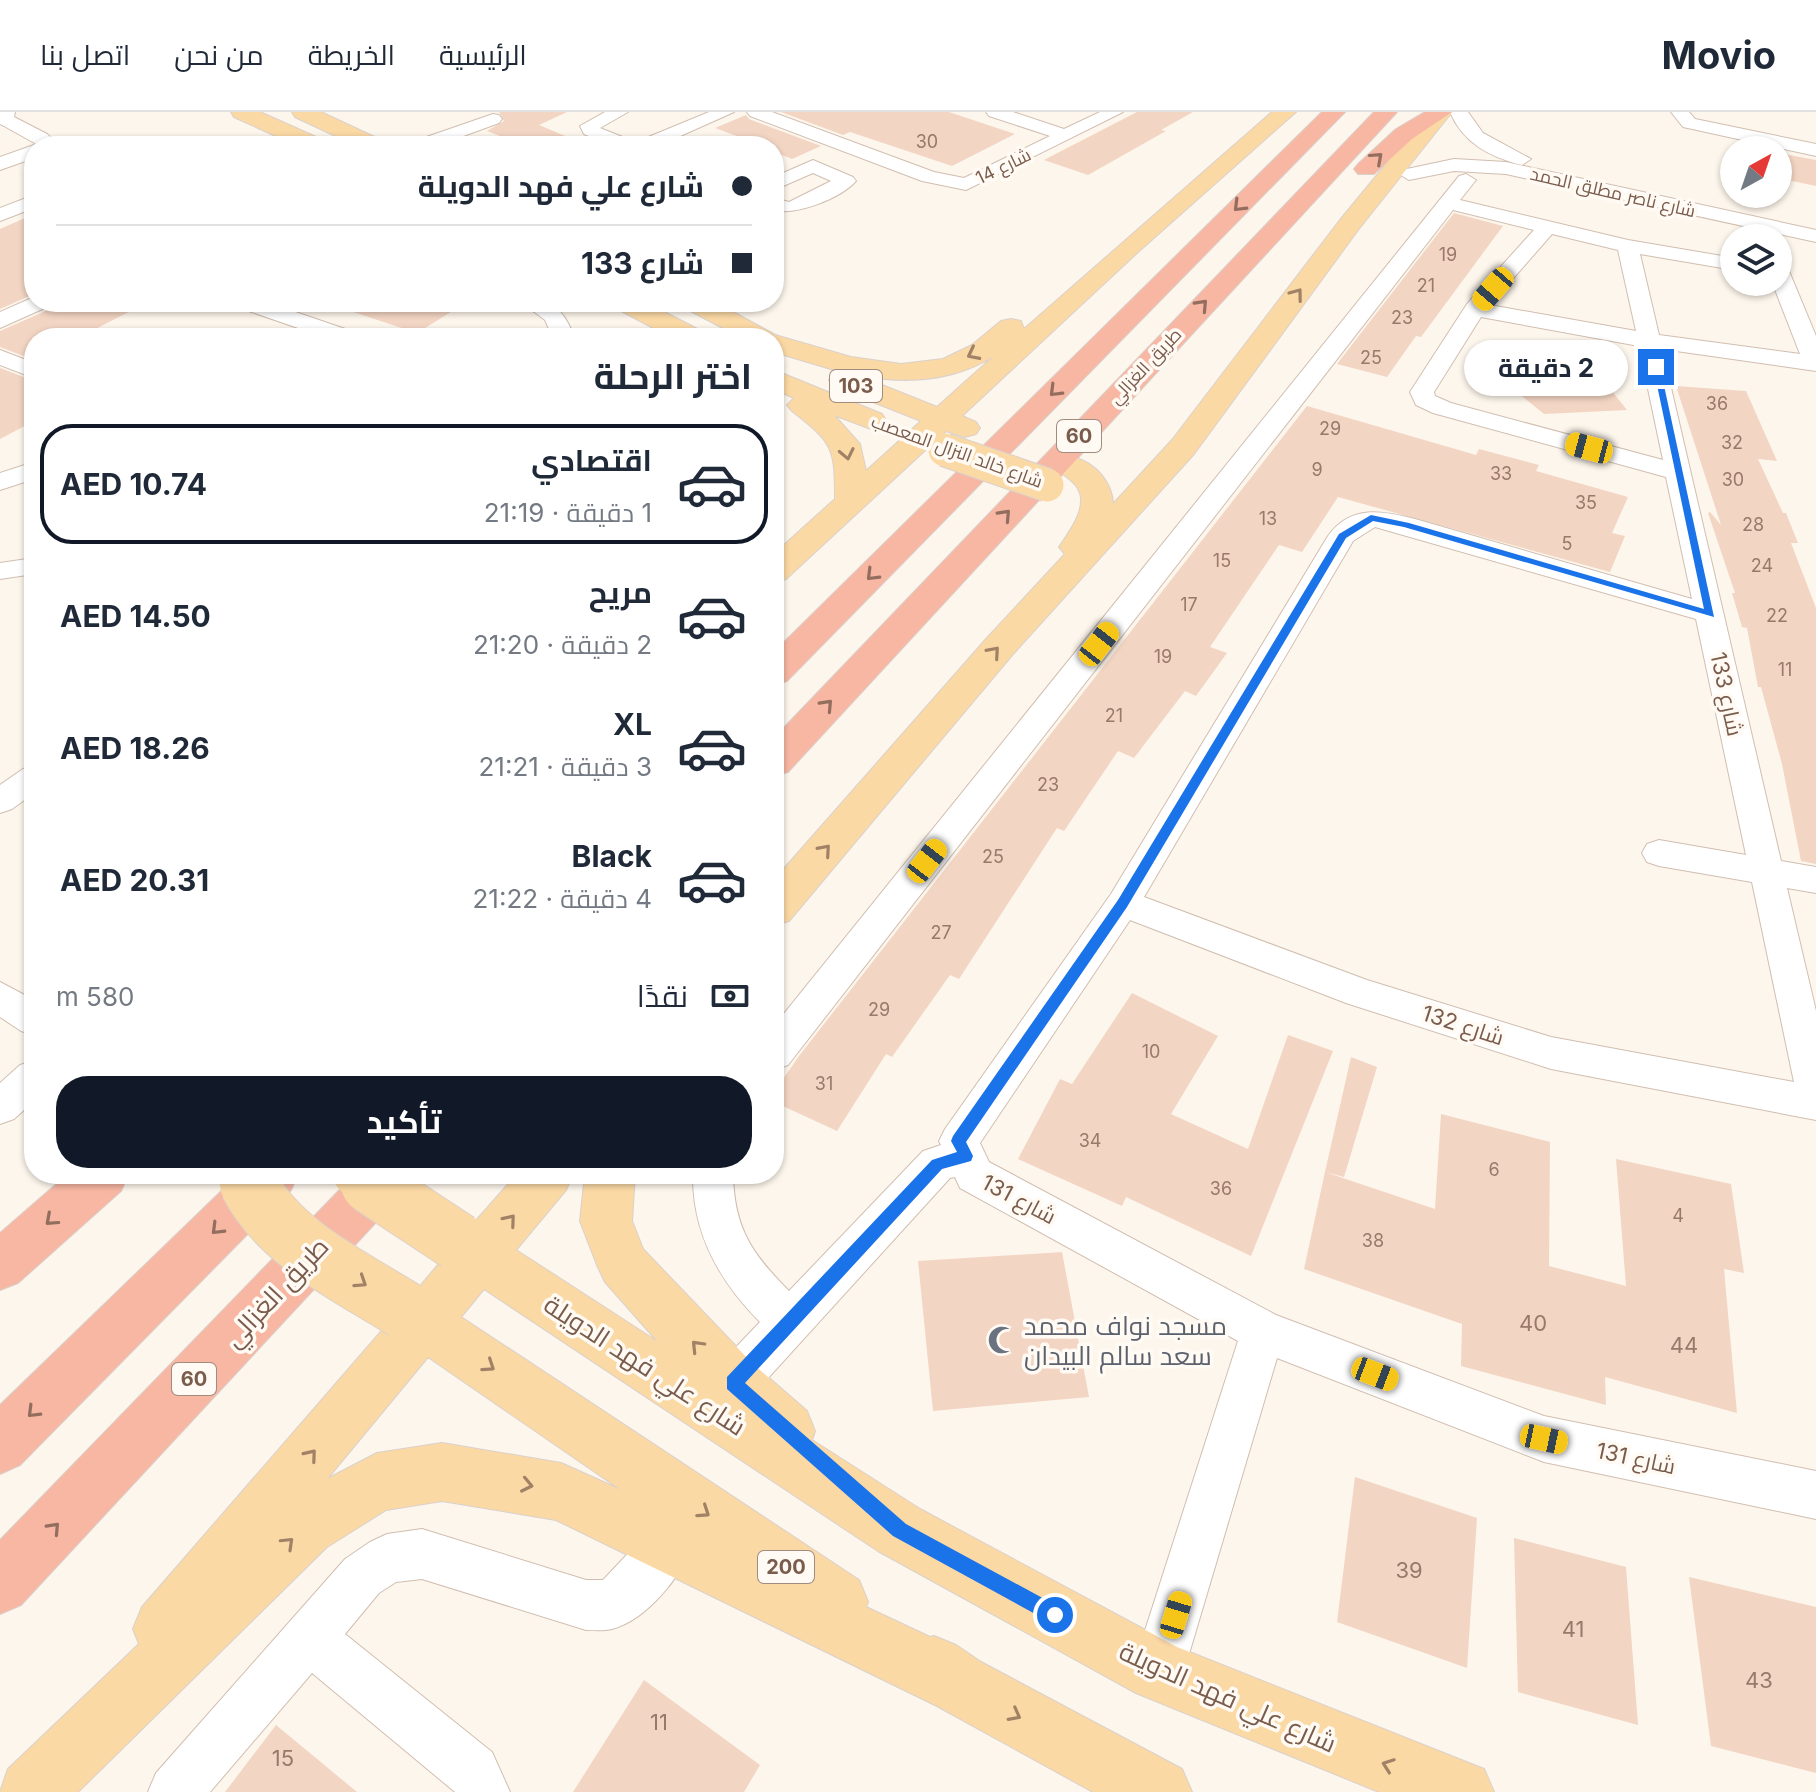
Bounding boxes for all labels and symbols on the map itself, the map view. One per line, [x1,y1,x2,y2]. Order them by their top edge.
house number: 30 [916,131,938,152]
north arrow [1720,136,1792,208]
street label: شارع 14 [972,144,1035,190]
one-way arrow [1368,154,1383,168]
street label: شارع ناصر مطلق الحمد [1528,163,1698,223]
one-way arrow [1234,197,1248,212]
house number: 19 [1439,244,1457,265]
car [1468,263,1518,315]
house number: 21 [1417,275,1435,296]
one-way arrow [1287,289,1302,303]
one-way arrow [1193,300,1207,314]
house number: 23 [1391,307,1413,328]
street label: طريق الغزالي [1105,324,1188,411]
callout: 2 دقيقة [1464,339,1628,395]
one-way arrow [966,344,981,360]
house number: 25 [1360,347,1382,368]
route end [1638,349,1674,385]
road number: 103 [830,370,882,402]
one-way arrow [1050,381,1064,396]
house number: 36 [1706,393,1728,414]
street label: شارع خالد النزال المعصب [868,410,1045,494]
house number: 29 [1319,418,1341,439]
road number: 60 [1057,420,1101,452]
car [1563,430,1615,466]
house number: 32 [1721,432,1743,453]
one-way arrow [838,447,855,460]
house number: 9 [1311,459,1323,480]
house number: 33 [1490,463,1512,484]
house number: 30 [1722,469,1744,490]
house number: 35 [1575,492,1597,513]
house number: 13 [1259,508,1277,529]
one-way arrow [996,510,1010,525]
house number: 28 [1742,514,1764,535]
house number: 5 [1562,533,1572,554]
house number: 15 [1213,550,1231,571]
house number: 24 [1751,555,1773,576]
one-way arrow [867,566,881,580]
house number: 17 [1180,594,1198,615]
house number: 22 [1766,605,1788,626]
car [1075,618,1123,670]
house number: 19 [1154,646,1172,667]
one-way arrow [984,647,999,662]
street label: شارع 133 [1703,650,1749,739]
house number: 11 [1778,659,1792,680]
one-way arrow [818,700,833,714]
house number: 21 [1105,705,1123,726]
house number: 23 [1037,774,1059,795]
car [903,835,951,887]
one-way arrow [815,844,830,859]
house number: 25 [982,846,1004,867]
house number: 27 [930,922,952,943]
house number: 29 [868,999,890,1020]
street label: شارع 132 [1418,1000,1507,1052]
house number: 10 [1142,1041,1160,1062]
house number: 31 [815,1073,833,1094]
house number: 34 [1079,1130,1101,1151]
house number: 6 [1488,1159,1500,1180]
street label: شارع 131 [977,1169,1061,1231]
house number: 36 [1210,1178,1232,1199]
house number: 4 [1672,1205,1684,1226]
one-way arrow [46,1211,61,1225]
one-way arrow [500,1214,515,1229]
one-way arrow [212,1220,226,1234]
house number: 38 [1362,1230,1384,1251]
street label: طريق الغزالي [217,1231,339,1357]
one-way arrow [352,1272,366,1287]
street label: شارع علي فهد الدويلة [535,1288,752,1447]
place label: مسجد نواف محمد سعد سالم البيدان [1024,1310,1227,1374]
house number: 40 [1519,1310,1547,1336]
mosque icon: مسجد نواف محمد سعد سالم البيدان [987,1325,1017,1355]
house number: 44 [1670,1332,1698,1358]
one-way arrow [692,1341,706,1355]
car [1348,1354,1402,1394]
one-way arrow [480,1356,494,1371]
road number: 60 [172,1363,216,1395]
one-way arrow [28,1403,42,1417]
car [1518,1422,1570,1456]
street label: شارع 131 [1594,1437,1678,1481]
one-way arrow [301,1450,316,1464]
one-way arrow [520,1476,534,1493]
one-way arrow [695,1502,710,1517]
one-way arrow [44,1522,58,1537]
one-way arrow [279,1538,293,1552]
road number: 200 [758,1551,814,1583]
house number: 39 [1395,1557,1423,1583]
car [1158,1589,1194,1641]
route start [1037,1597,1073,1633]
house number: 41 [1562,1616,1584,1642]
street label: شارع علي فهد الدويلة [1112,1635,1341,1764]
house number: 43 [1745,1667,1773,1693]
one-way arrow [1007,1705,1022,1720]
house number: 11 [650,1709,668,1735]
house number: 15 [272,1745,294,1771]
one-way arrow [1382,1758,1396,1775]

